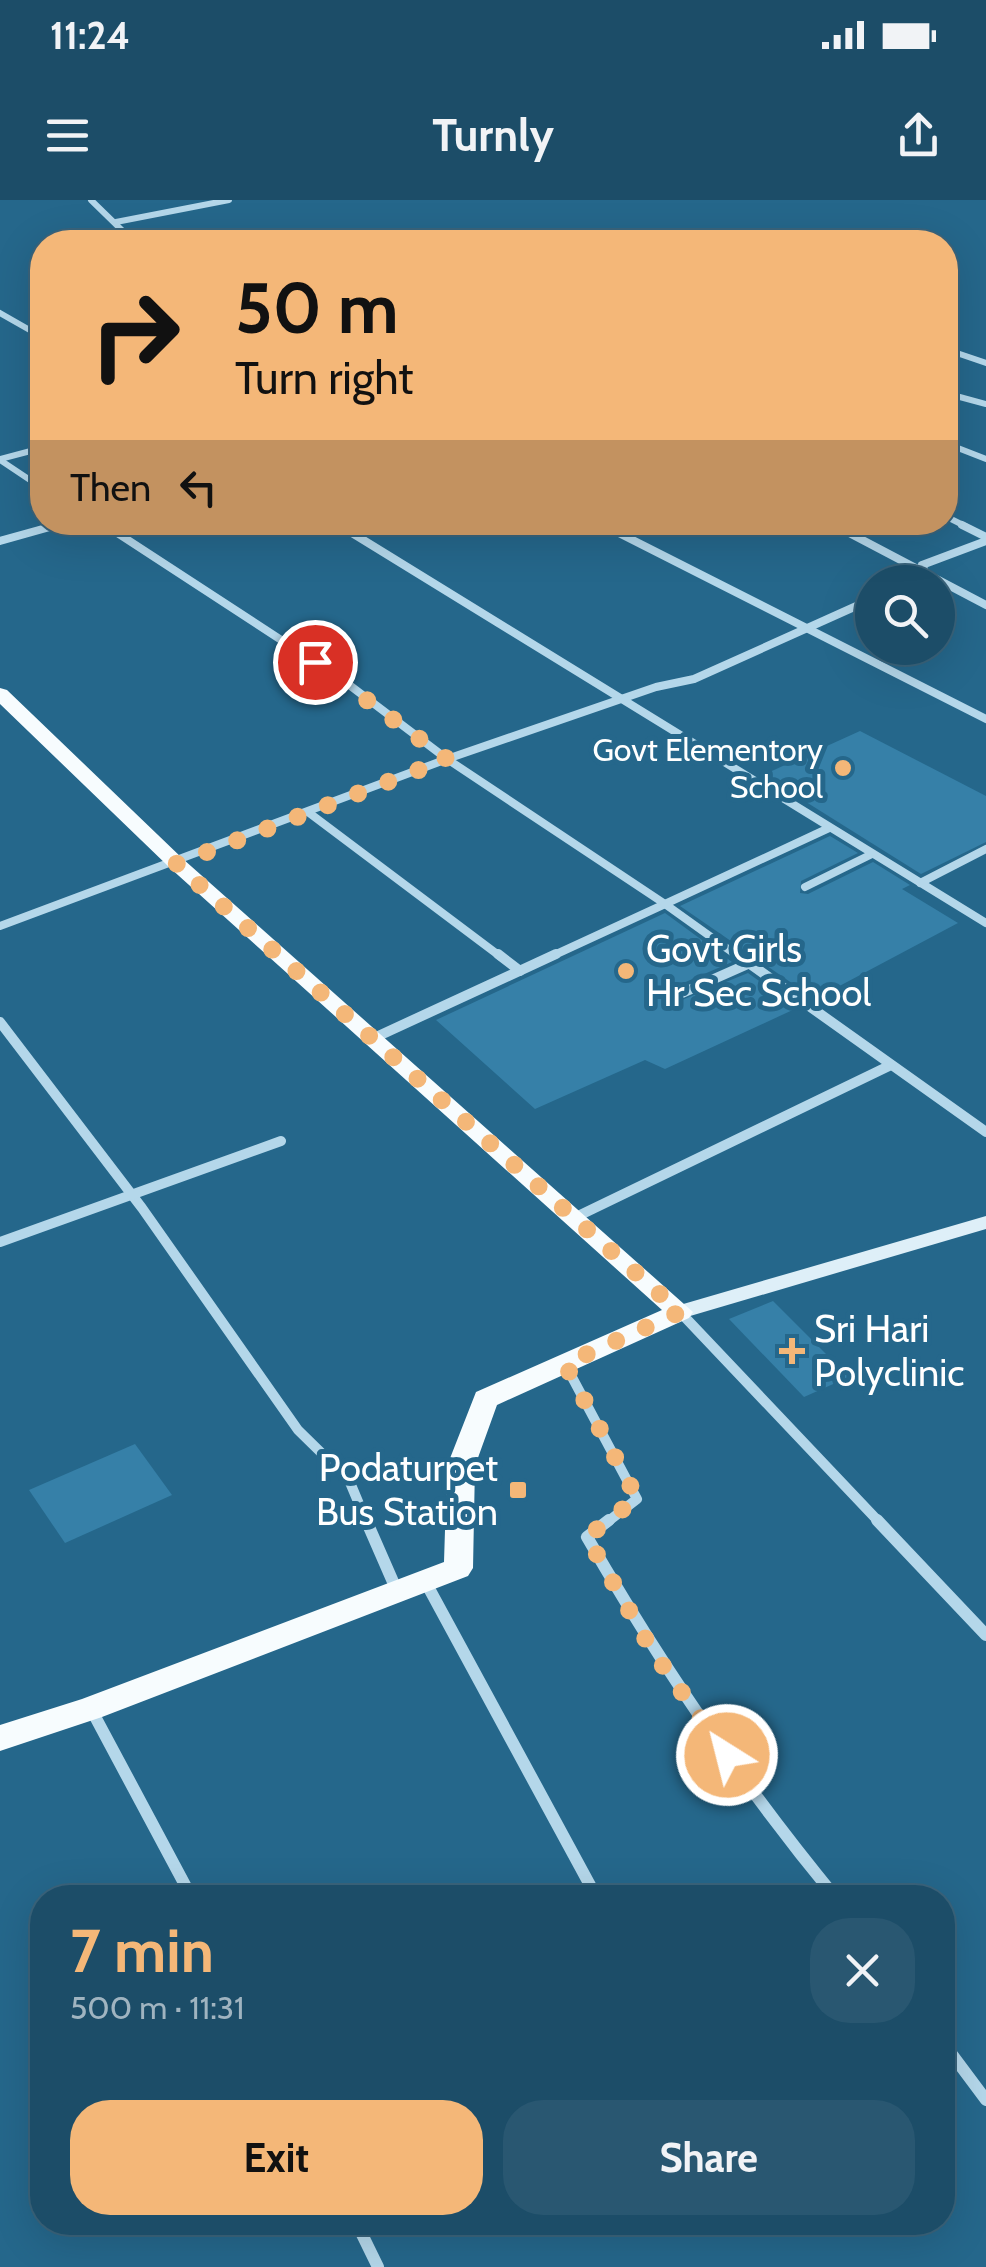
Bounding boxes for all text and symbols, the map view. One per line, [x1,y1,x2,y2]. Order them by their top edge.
text: 11:24 [50,12,130,59]
icon: menu [40,108,95,163]
text: Turnly [432,108,554,162]
icon: share [891,108,946,163]
text: 50 m [235,265,399,351]
icon: right [70,270,200,400]
text: Turn right [235,351,414,405]
icon: left [171,460,226,515]
text: Then [70,464,151,511]
map controls [855,565,955,665]
button: search [855,565,955,665]
pin [273,620,358,705]
icon: arrive [288,635,343,690]
place label: Govt Elementory School [593,730,823,806]
marker: Govt Elementory School [832,757,854,779]
place label: Govt Girls Hr Sec School [646,925,871,1016]
marker: Govt Girls Hr Sec School [615,960,637,982]
place label: Sri Hari Polyclinic [814,1305,964,1396]
marker: Sri Hari Polyclinic [779,1338,805,1364]
place label: Podaturpet Bus Station [316,1444,498,1535]
marker: Podaturpet Bus Station [507,1479,529,1501]
position arrow [675,1703,779,1807]
text: 7 min [70,1914,214,1987]
button: close [810,1918,915,2023]
text: 500 m · 11:31 [70,1988,245,2027]
button: Exit [70,2100,483,2215]
button: Share [503,2100,915,2215]

